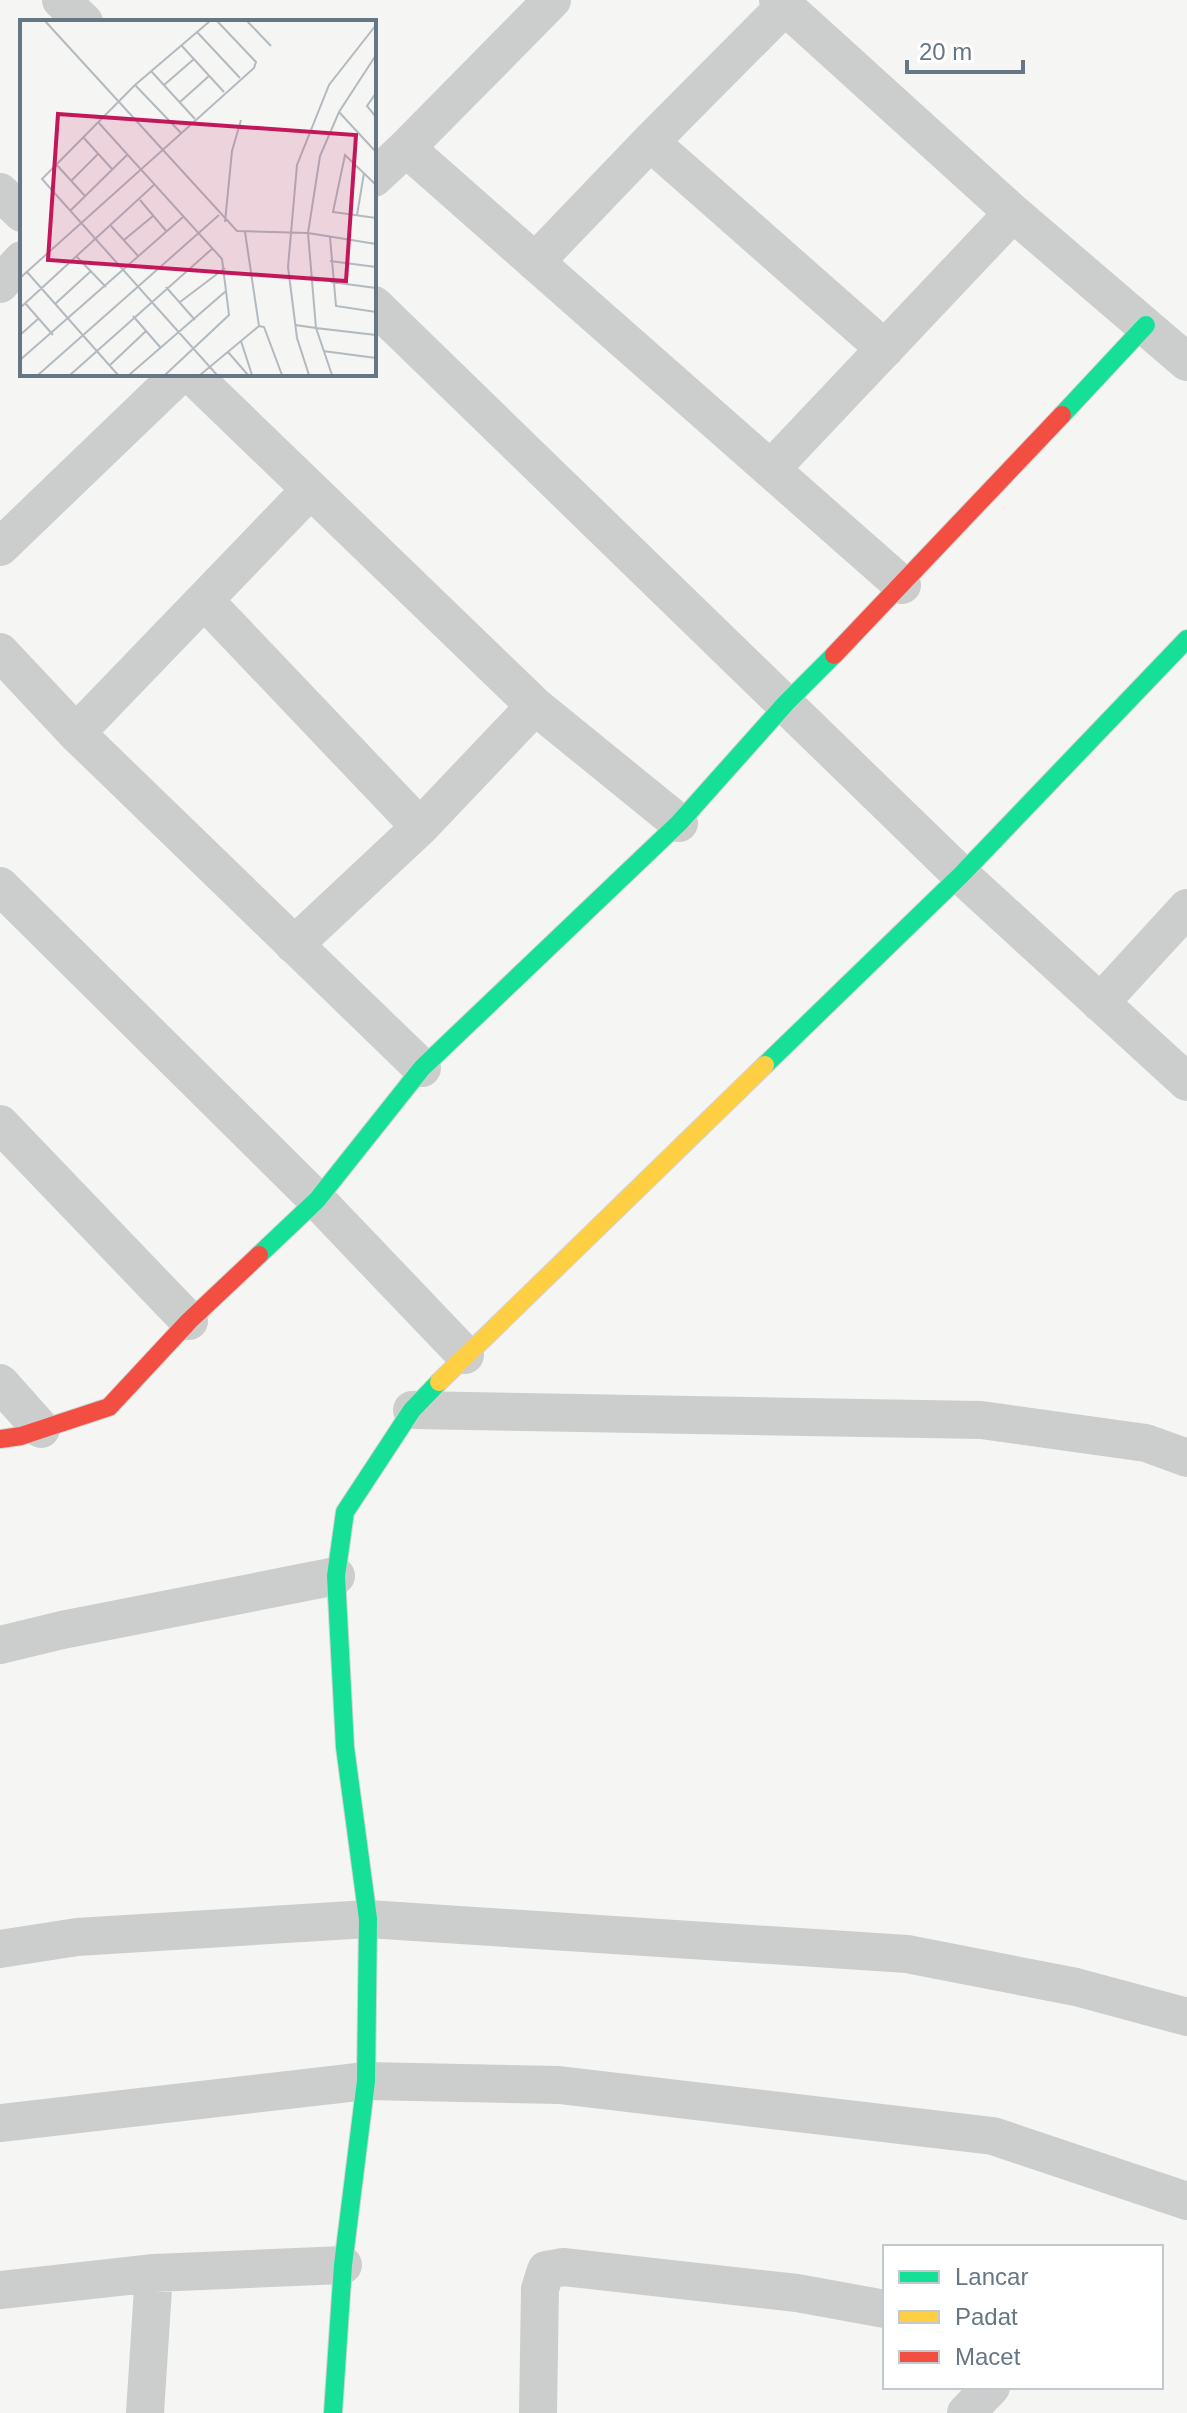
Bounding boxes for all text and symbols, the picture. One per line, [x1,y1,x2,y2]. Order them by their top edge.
inset map [20,20,376,376]
scale bar [907,24,1023,74]
text: 20 m [919,38,972,65]
legend [883,2245,1163,2389]
text: Lancar [955,2263,1028,2290]
text: Padat [955,2303,1018,2330]
text: Macet [955,2343,1021,2370]

